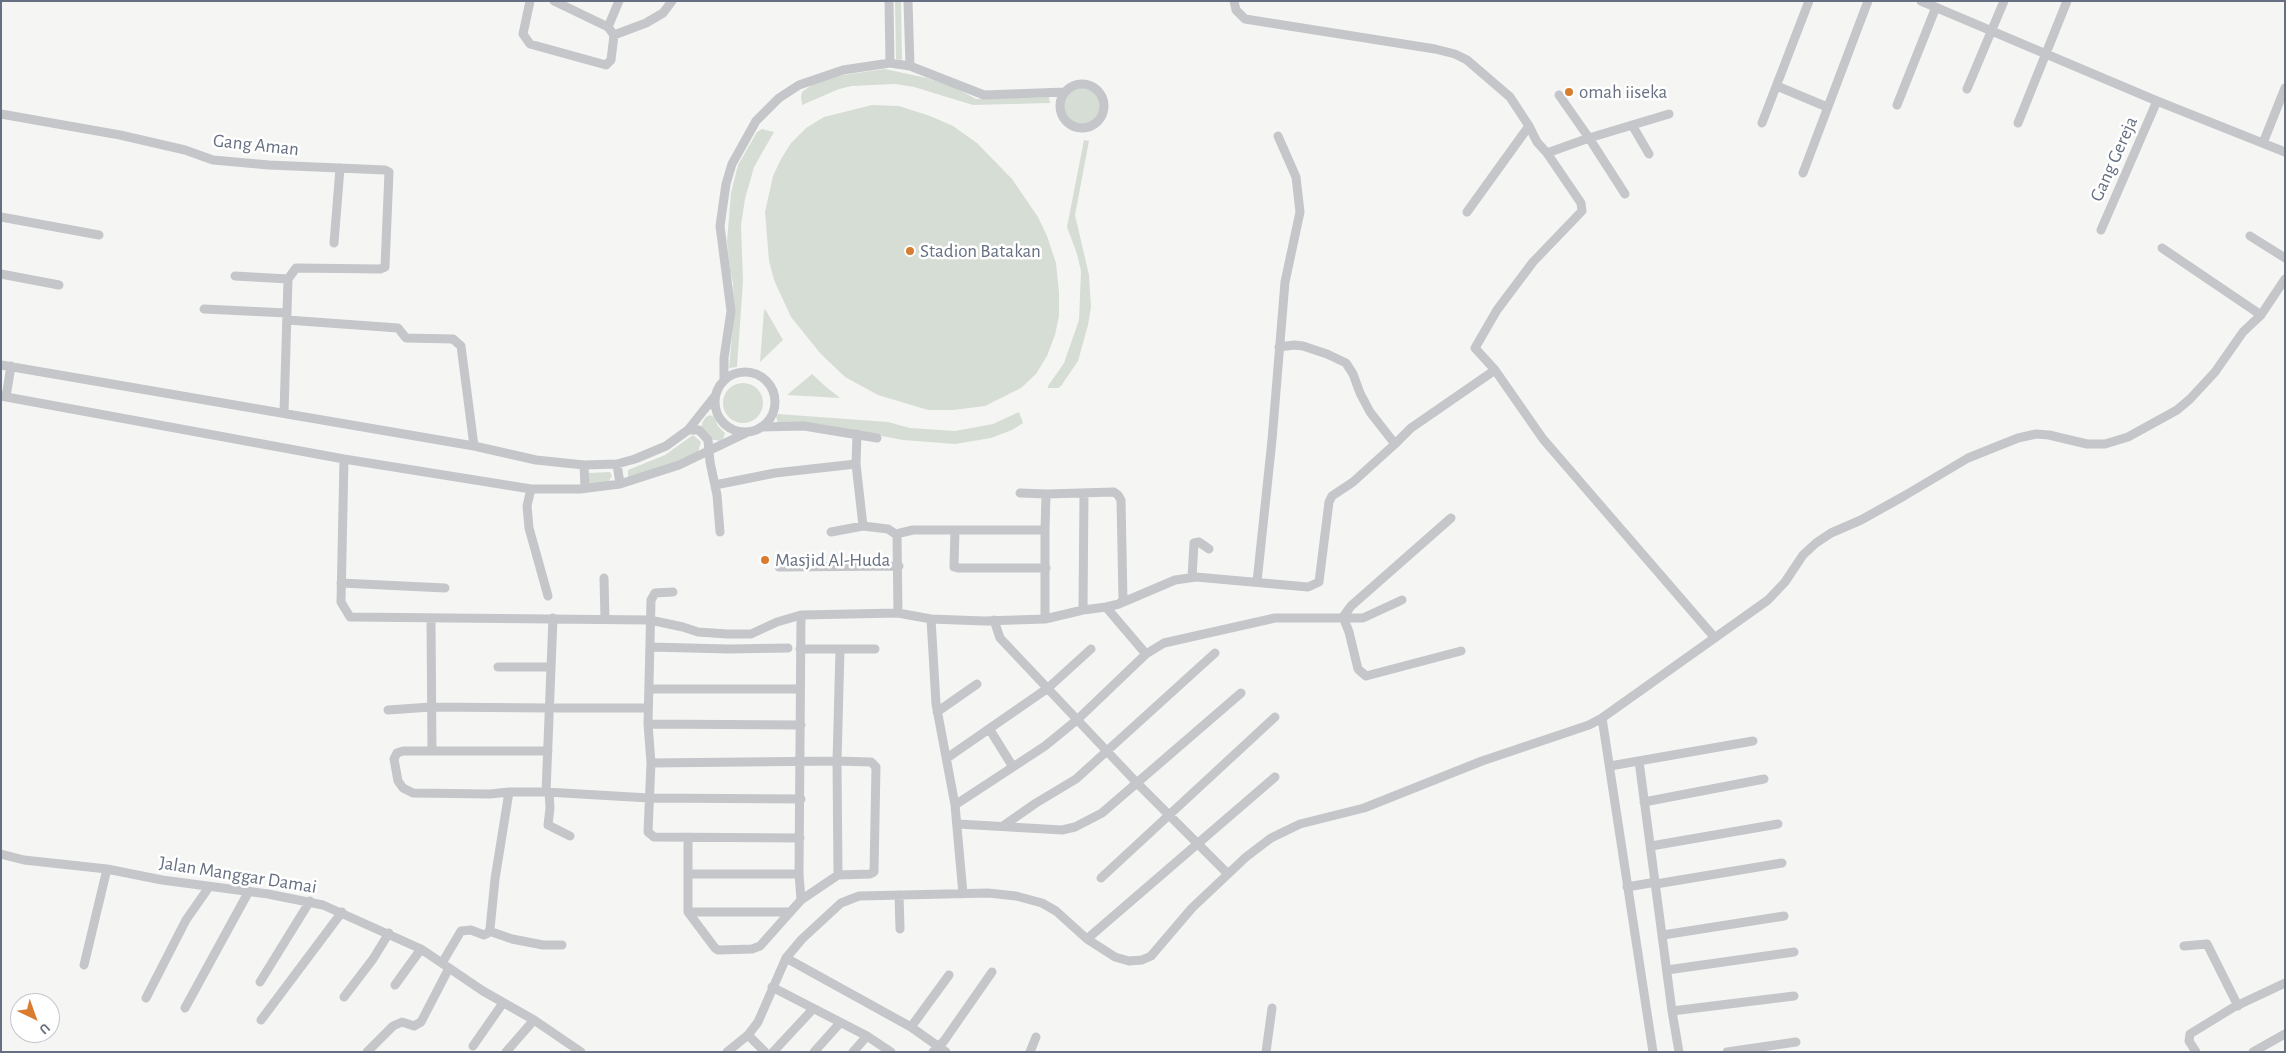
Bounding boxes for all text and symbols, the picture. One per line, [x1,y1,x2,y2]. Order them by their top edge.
place label: omah iiseka [1579,81,1667,103]
marker: omah iiseka [1563,86,1575,98]
street label: Gang Gereja [2085,113,2143,205]
street label: Gang Aman [212,129,300,161]
place label: Stadion Batakan [920,240,1041,262]
marker: Stadion Batakan [904,245,916,257]
place label: Masjid Al-Huda [775,549,890,571]
marker: Masjid Al-Huda [759,554,771,566]
street label: Jalan Manggar Damai [158,851,318,899]
north arrow [10,993,60,1043]
text: U [36,1020,52,1037]

